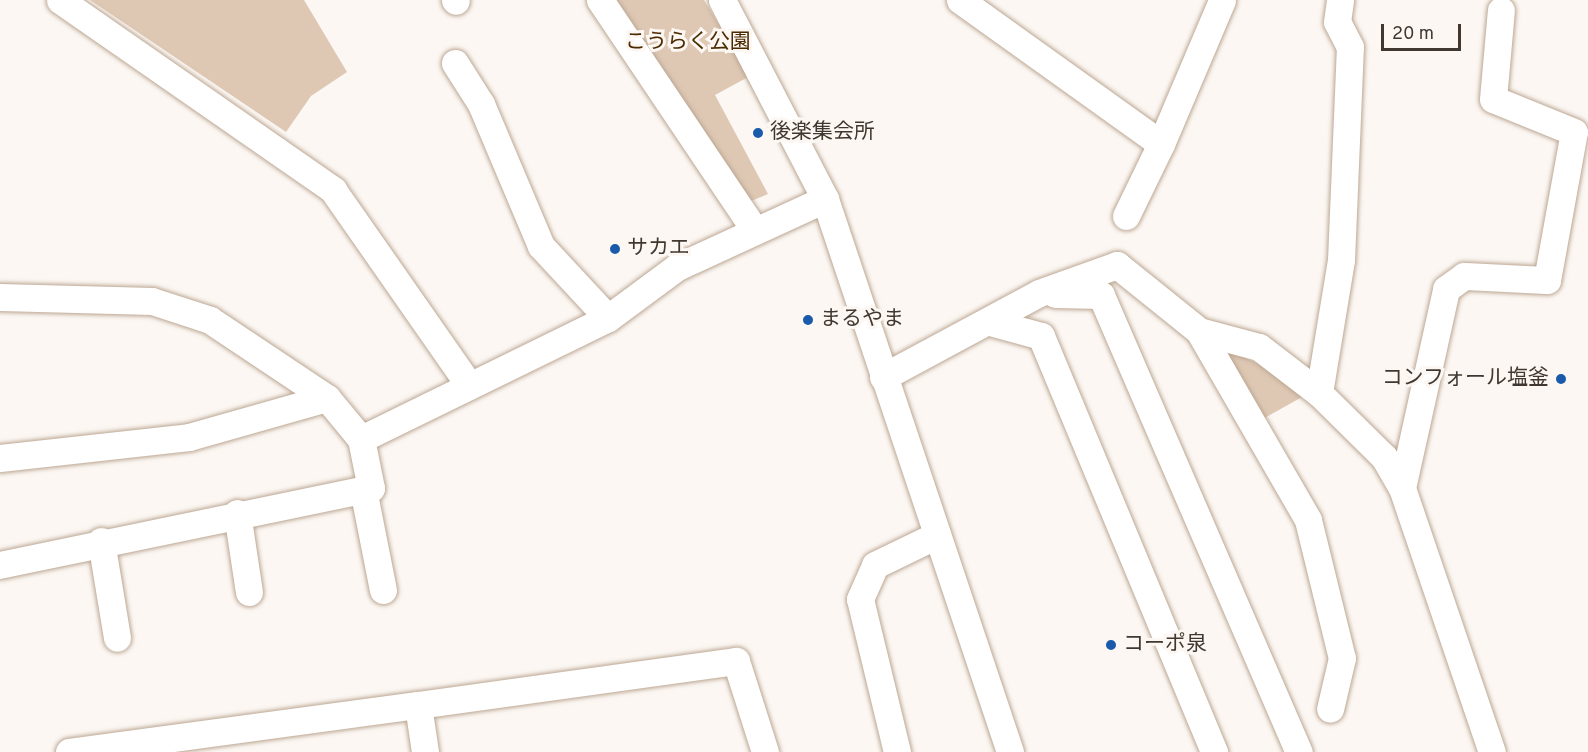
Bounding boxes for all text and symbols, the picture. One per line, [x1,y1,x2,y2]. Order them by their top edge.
scale bar [1384,12,1464,50]
text: 20 m [1392,23,1434,46]
park label: こうらく公園 [625,30,751,56]
place label: 後楽集会所 [770,120,875,146]
marker: 後楽集会所 [751,126,765,140]
place label: サカエ [627,236,690,262]
marker: サカエ [608,242,622,256]
place label: まるやま [820,307,904,333]
marker: まるやま [801,313,815,327]
place label: コンフォール塩釜 [1381,366,1549,392]
marker: コンフォール塩釜 [1554,372,1568,386]
place label: コーポ泉 [1123,632,1207,658]
marker: コーポ泉 [1104,638,1118,652]

